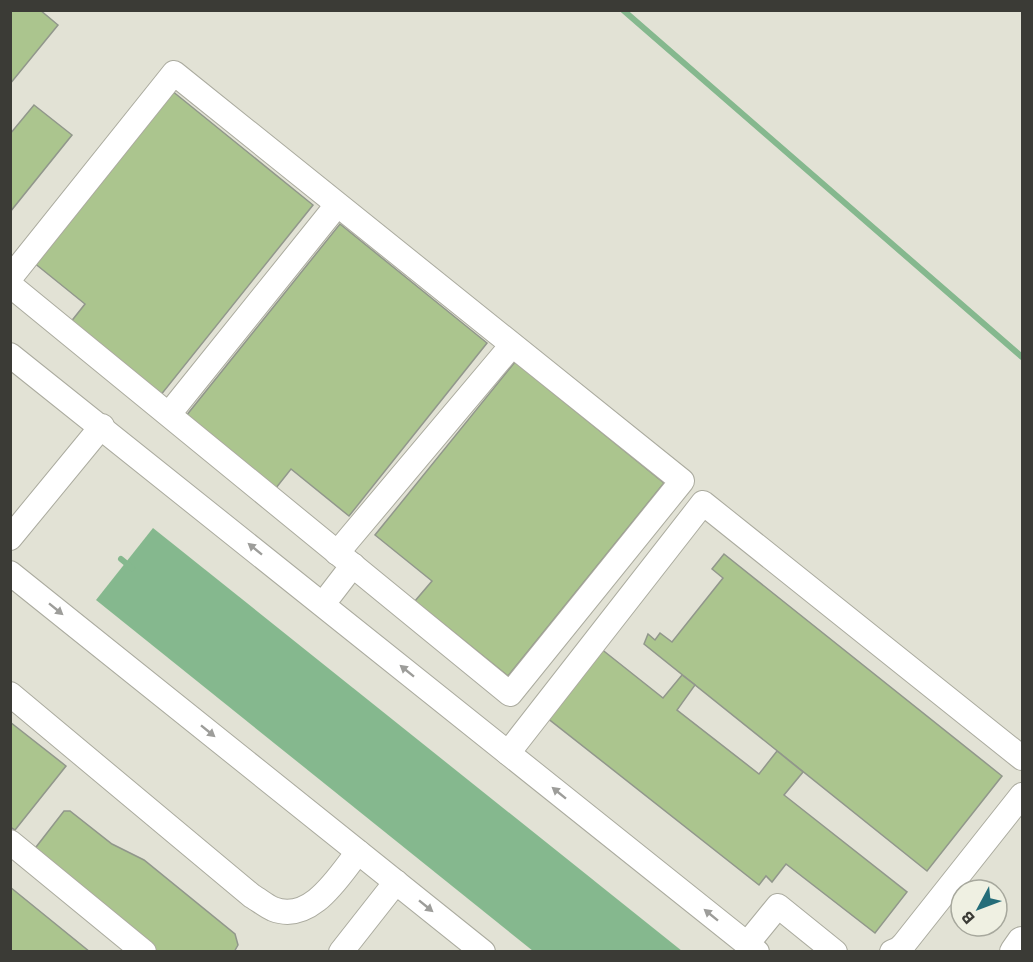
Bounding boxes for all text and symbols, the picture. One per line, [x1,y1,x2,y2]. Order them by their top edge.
one-way arrow [247,543,262,556]
one-way arrow [48,603,64,616]
one-way arrow [399,666,414,678]
one-way arrow [200,725,216,738]
one-way arrow [551,787,567,800]
north arrow [949,878,1009,938]
one-way arrow [418,899,434,912]
text: B [956,907,979,928]
one-way arrow [703,908,719,921]

